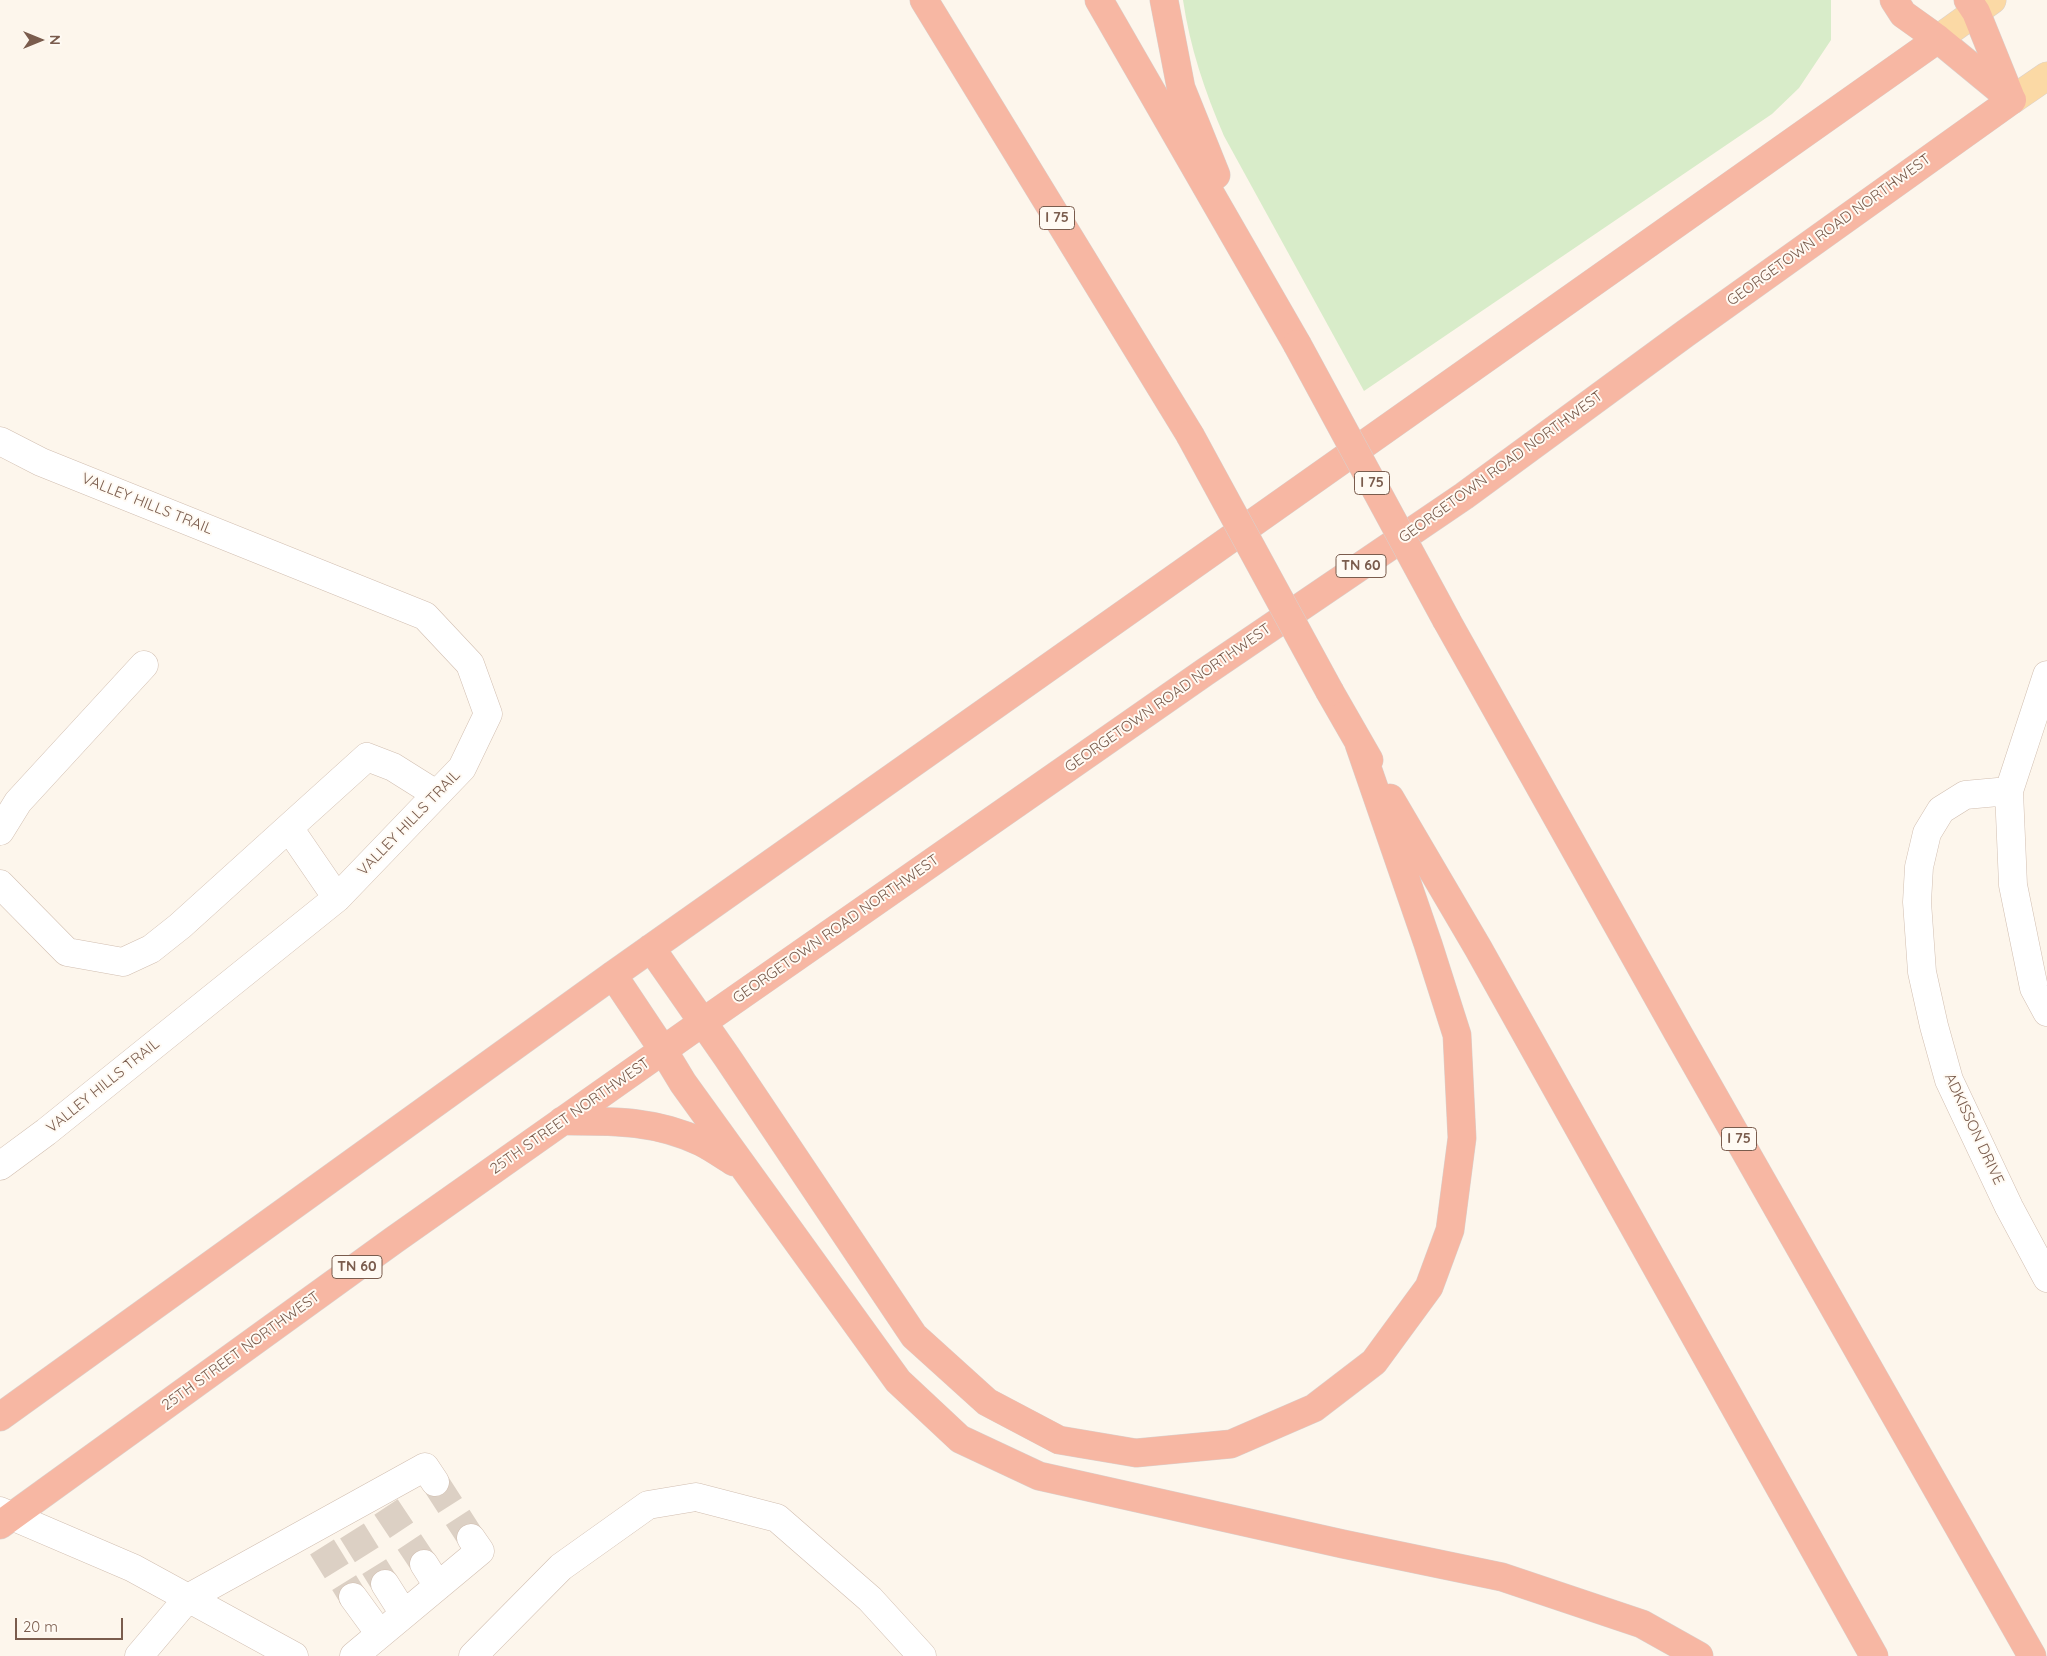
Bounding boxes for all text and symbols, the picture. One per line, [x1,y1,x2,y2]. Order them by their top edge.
north arrow [15,15,65,65]
text: N [46,35,64,45]
street label: GEORGETOWN ROAD NORTHWEST [1724,150,1934,310]
road number: I 75 [1040,207,1074,230]
street label: GEORGETOWN ROAD NORTHWEST [1396,387,1606,547]
street label: VALLEY HILLS TRAIL [79,469,215,539]
road number: I 75 [1354,472,1390,494]
road number: TN 60 [1336,554,1386,578]
street label: GEORGETOWN ROAD NORTHWEST [1061,620,1275,776]
street label: VALLEY HILLS TRAIL [354,766,464,880]
street label: GEORGETOWN ROAD NORTHWEST [729,851,943,1007]
street label: VALLEY HILLS TRAIL [43,1035,163,1137]
street label: 25TH STREET NORTHWEST [487,1054,653,1178]
street label: ADKISSON DRIVE [1940,1070,2008,1188]
road number: I 75 [1722,1128,1756,1150]
road number: TN 60 [332,1256,382,1278]
street label: 25TH STREET NORTHWEST [159,1288,323,1414]
scale bar [18,1608,125,1640]
text: 20 m [23,1617,58,1636]

